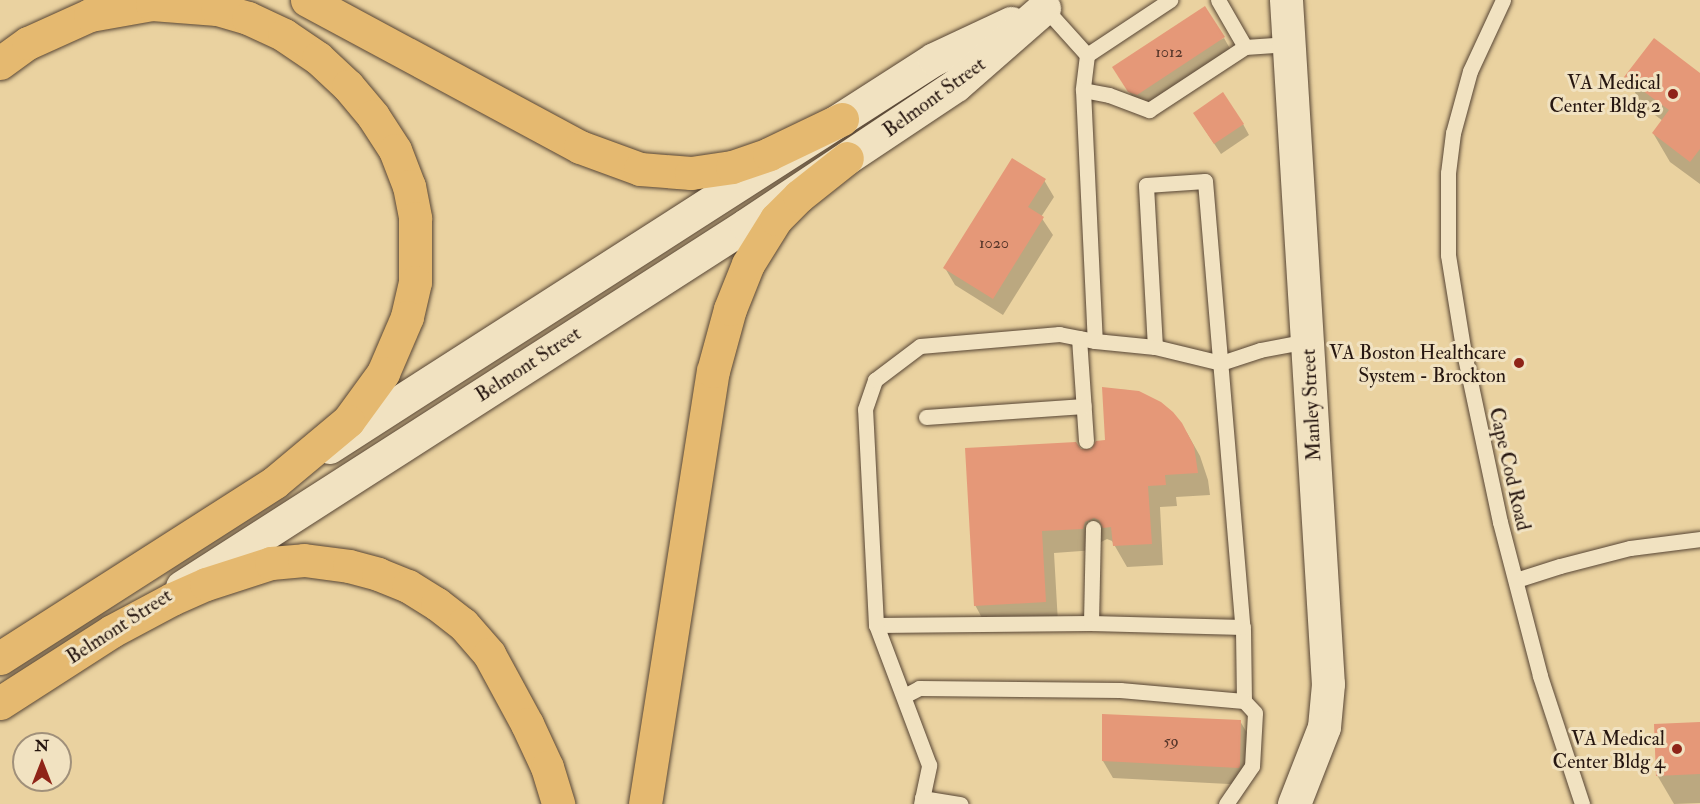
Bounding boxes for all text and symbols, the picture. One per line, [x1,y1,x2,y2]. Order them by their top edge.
house number: 1012 [1155,42,1183,62]
street label: Belmont Street [878,52,990,142]
place label: VA Medical Center Bldg 2 [1549,70,1661,117]
marker: VA Medical Center Bldg 2 [1666,87,1680,101]
house number: 1020 [979,233,1009,253]
street label: Belmont Street [471,321,585,407]
place label: VA Boston Healthcare System - Brockton [1329,340,1506,387]
street label: Manley Street [1296,348,1326,462]
marker: VA Boston Healthcare System - Brockton [1510,354,1528,372]
street label: Cape Cod Road [1484,405,1536,533]
street label: Belmont Street [62,583,176,669]
place label: VA Medical Center Bldg 4 [1553,726,1665,773]
house number: 59 [1163,731,1179,751]
north arrow [12,732,72,792]
text: N [35,736,49,756]
marker: VA Medical Center Bldg 4 [1670,742,1684,756]

